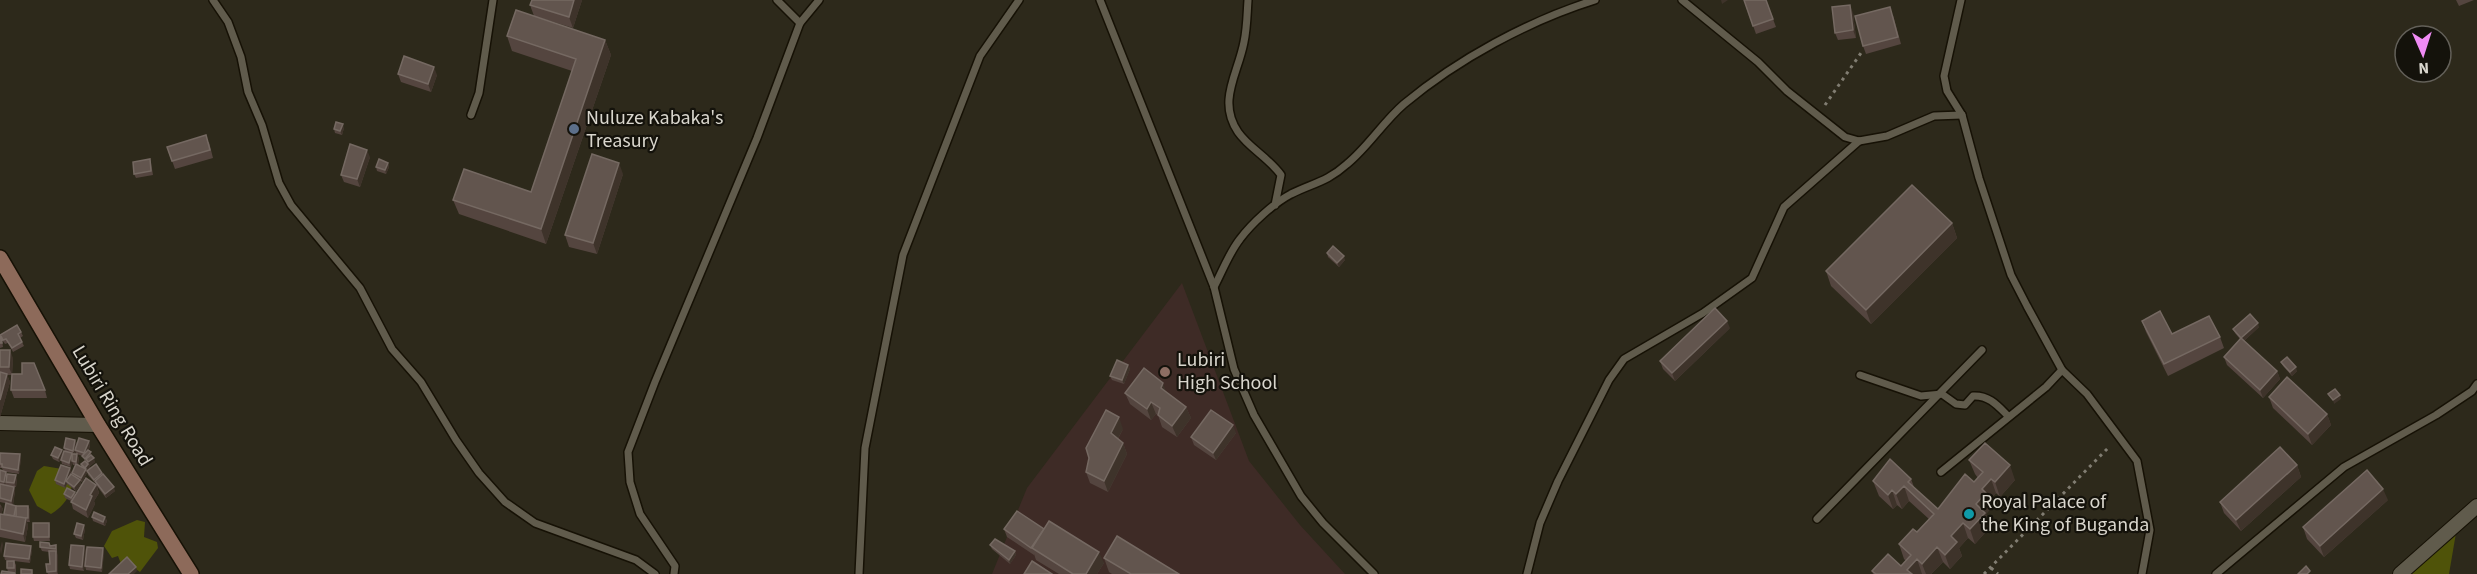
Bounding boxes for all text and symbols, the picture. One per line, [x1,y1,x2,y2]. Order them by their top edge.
north arrow [2393,24,2453,84]
text: N [2418,57,2430,79]
place label: Nuluze Kabaka's Treasury [586,104,723,155]
marker: Nuluze Kabaka's Treasury [567,122,581,136]
street label: Lubiri Ring Road [65,340,159,472]
place label: Lubiri High School [1177,346,1277,397]
marker: Lubiri High School [1158,365,1172,379]
place label: Royal Palace of the King of Buganda [1981,488,2149,539]
marker: Royal Palace of the King of Buganda [1962,507,1976,521]

